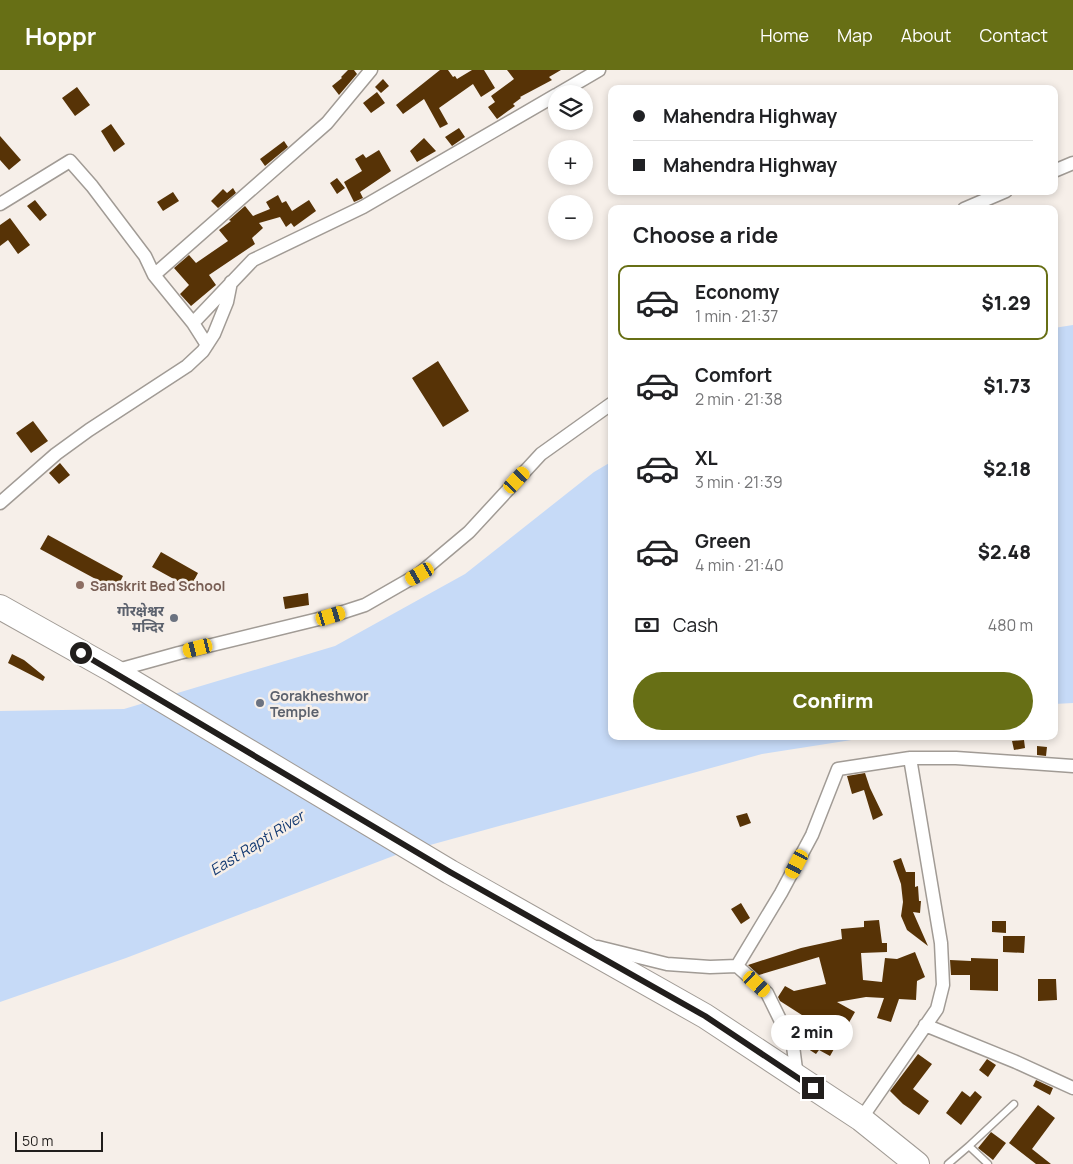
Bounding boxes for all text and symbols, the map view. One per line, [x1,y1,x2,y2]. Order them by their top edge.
text: Hoppr [25,19,96,52]
text: Home [760,23,809,47]
text: Map [837,23,873,47]
text: About [901,23,951,47]
text: Contact [979,23,1048,47]
map controls [548,85,593,240]
button: layers [548,85,593,130]
text: Mahendra Highway [663,103,837,129]
button: + [548,140,593,185]
text: Mahendra Highway [663,152,837,178]
button: − [548,195,593,240]
text: Choose a ride [633,220,778,250]
text: Economy [695,279,779,305]
icon: car [635,280,680,325]
text: $1.29 [982,290,1031,316]
text: 1 min · 21:37 [695,305,778,327]
text: Comfort [695,362,772,388]
icon: car [635,363,680,408]
text: $1.73 [983,373,1031,399]
text: 2 min · 21:38 [695,388,782,410]
text: XL [695,445,718,471]
icon: car [635,446,680,491]
text: $2.18 [983,456,1031,482]
car [501,464,532,496]
text: 3 min · 21:39 [695,471,783,493]
text: Green [695,528,751,554]
icon: car [635,529,680,574]
text: $2.48 [978,539,1031,565]
text: 4 min · 21:40 [695,554,784,576]
car [403,560,436,588]
place label: Sanskrit Bed School [90,576,225,595]
marker: Sanskrit Bed School [74,579,86,591]
place label: गोरक्षेश्वर मन्दिर [117,601,165,636]
car [314,604,347,628]
icon: cash [633,611,661,639]
marker: गोरक्षेश्वर मन्दिर [168,612,180,624]
text: Cash [673,612,718,638]
text: 480 m [988,614,1033,636]
car [181,637,214,659]
route start [70,642,92,664]
button: Confirm [633,672,1033,730]
place label: Gorakheshwor Temple [270,686,369,721]
marker: Gorakheshwor Temple [254,697,266,709]
water label: East Rapti River [206,804,310,880]
car [783,847,810,881]
car [740,968,773,1000]
callout: 2 min [772,1016,854,1050]
text: 2 min [791,1021,833,1043]
route end [802,1077,824,1099]
scale bar [15,1129,102,1152]
text: 50 m [22,1131,53,1150]

